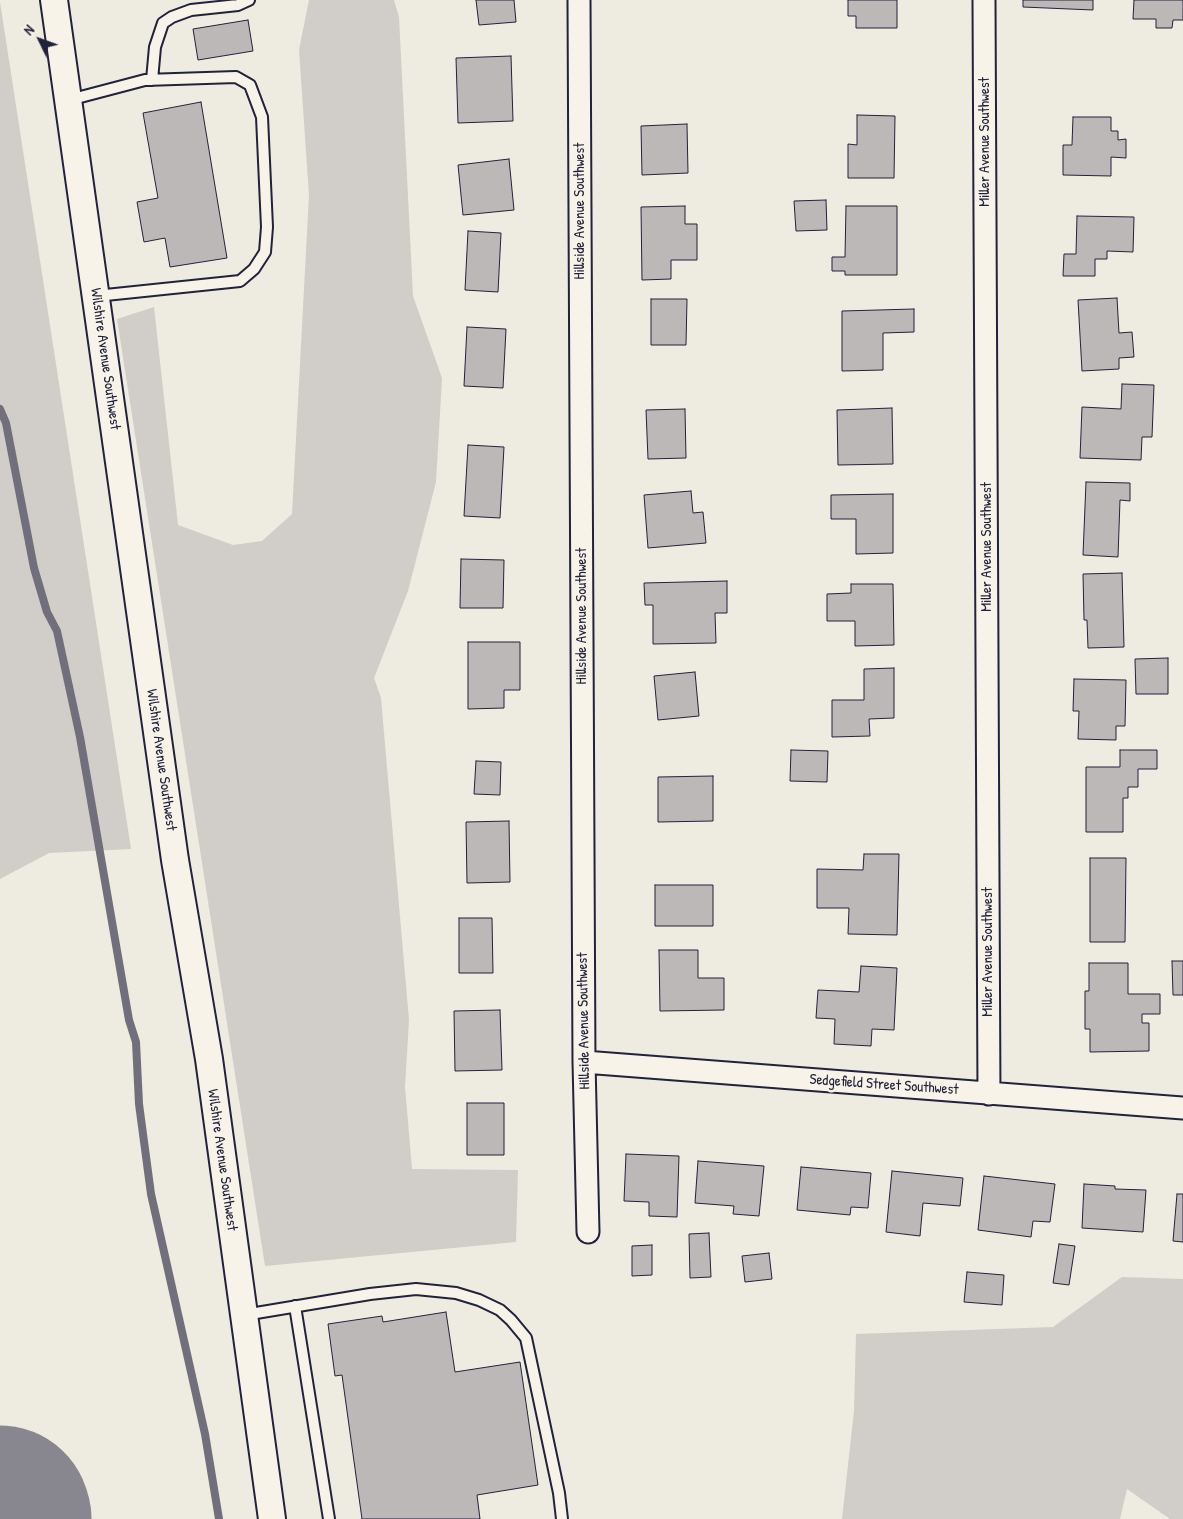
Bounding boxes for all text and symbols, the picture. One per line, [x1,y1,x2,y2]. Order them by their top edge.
north arrow [15,15,65,65]
text: N [19,21,38,39]
street label: Miller Avenue Southwest [976,77,994,207]
street label: Hillside Avenue Southwest [571,143,589,279]
street label: Wilshire Avenue Southwest [86,287,124,431]
street label: Miller Avenue Southwest [978,482,996,612]
street label: Hillside Avenue Southwest [573,548,591,684]
street label: Wilshire Avenue Southwest [142,688,180,832]
street label: Miller Avenue Southwest [979,887,997,1017]
street label: Hillside Avenue Southwest [574,952,594,1090]
street label: Sedgefield Street Southwest [809,1071,959,1099]
street label: Wilshire Avenue Southwest [203,1088,241,1232]

